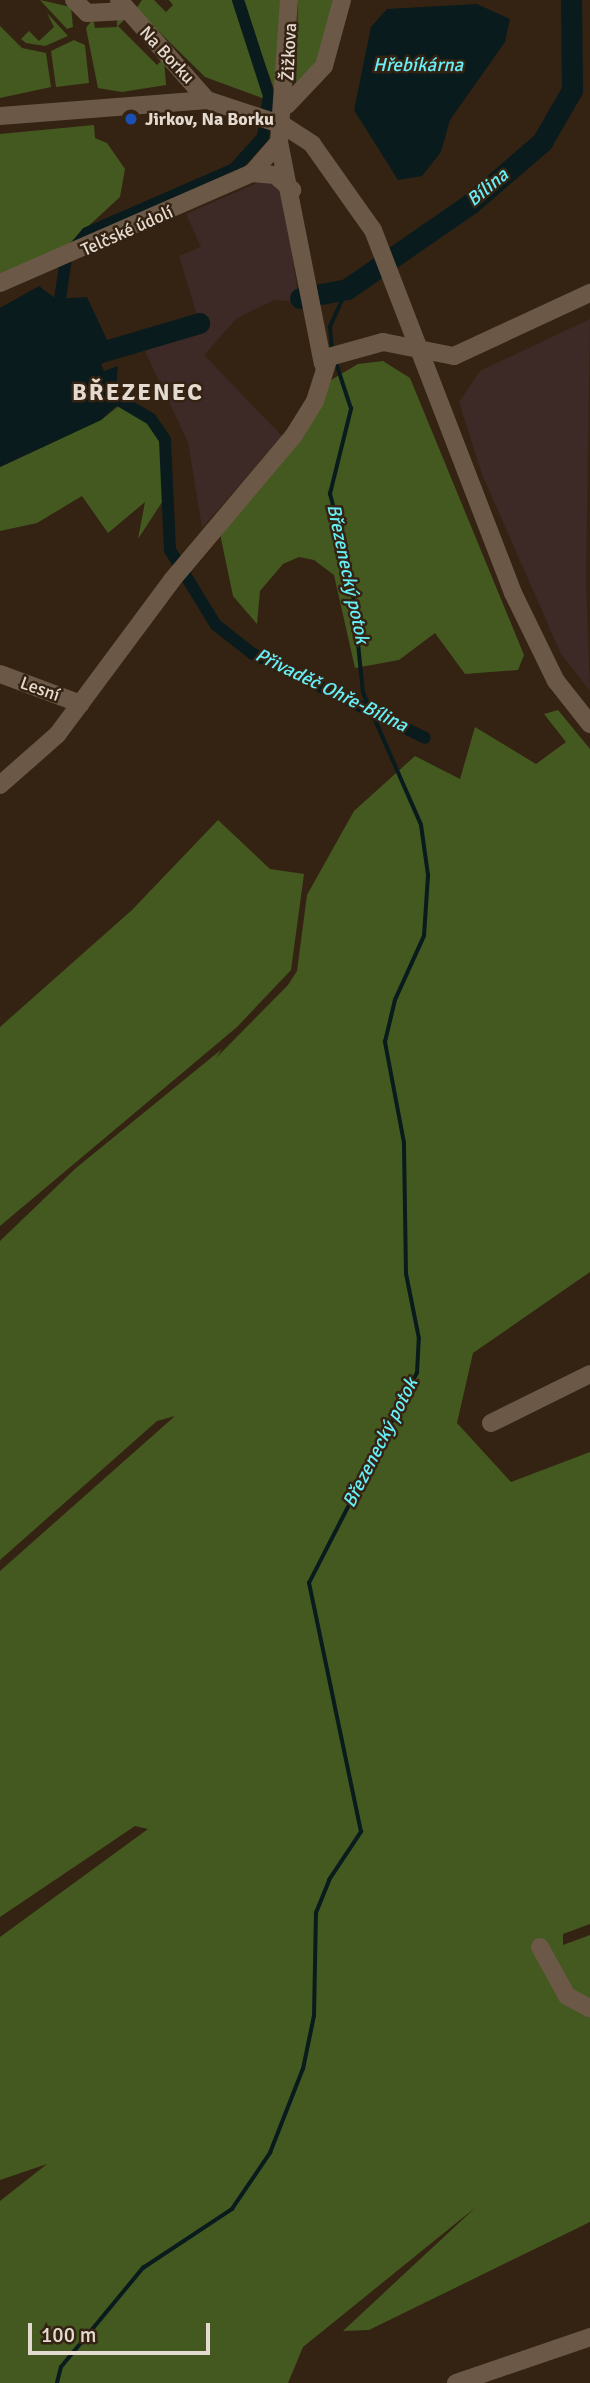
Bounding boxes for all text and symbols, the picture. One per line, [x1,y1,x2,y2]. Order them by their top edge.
street label: Na Borku [135,22,199,88]
street label: Žižkova [277,22,301,82]
water label: Hřebíkárna [373,55,463,77]
place label: Jirkov, Na Borku [145,108,274,130]
marker: Jirkov, Na Borku [123,111,139,127]
water label: Bílina [463,164,513,212]
street label: Telčské údolí [78,201,176,261]
district label: BŘEZENEC [73,379,203,407]
water label: Březenecký potok [321,502,373,646]
water label: Přivaděč Ohře-Bílina [251,644,411,738]
street label: Lesní [17,672,63,706]
water label: Březenecký potok [339,1374,423,1512]
scale bar [32,2310,214,2354]
text: 100 m [41,2322,96,2348]

